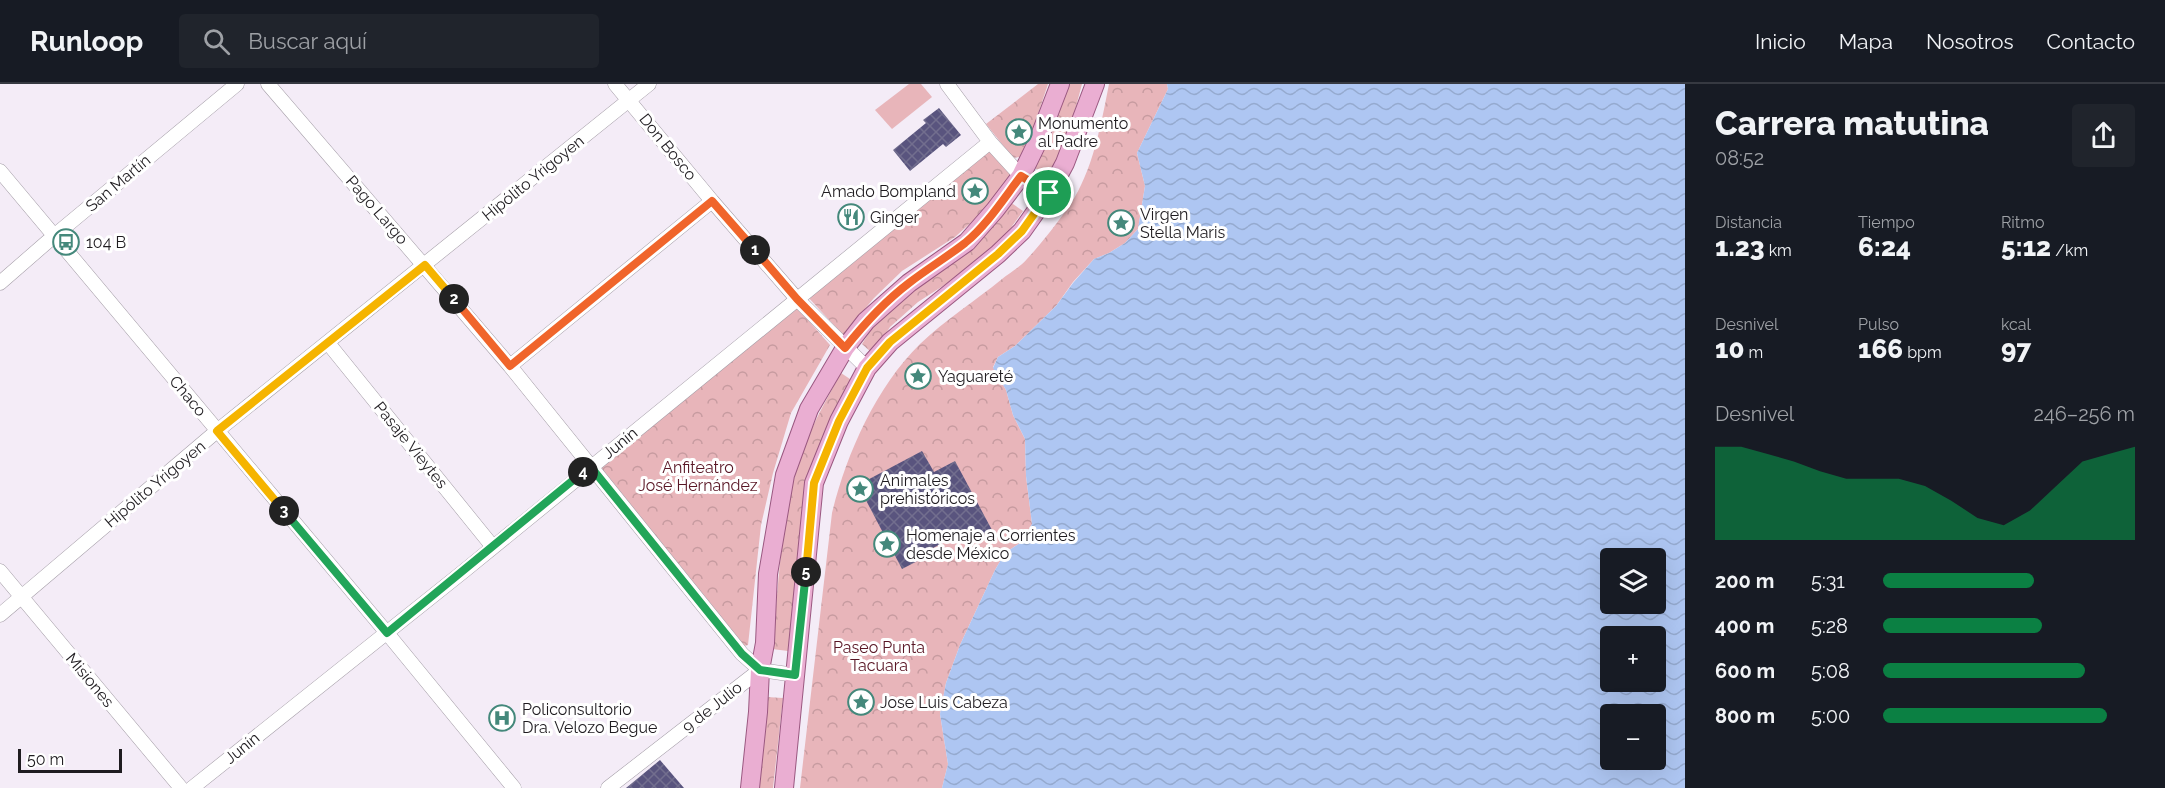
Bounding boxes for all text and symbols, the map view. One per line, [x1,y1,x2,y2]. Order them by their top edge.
search box [179,14,599,68]
text: Runloop [30,25,143,58]
icon: search [200,25,233,58]
text: Buscar aquí [248,28,367,54]
text: Inicio [1755,29,1806,54]
text: Mapa [1839,29,1893,54]
text: Nosotros [1926,29,2014,54]
text: Contacto [2047,29,2135,54]
text: Carrera matutina [1715,104,1989,143]
button: share [2072,104,2135,167]
street label: Don Bosco [635,110,701,184]
place label: Monumento al Padre [1038,114,1128,151]
place icon: Monumento al Padre [1004,117,1034,147]
street label: Hipólito Yrigoyen [478,131,588,225]
text: 08:52 [1715,146,1764,170]
street label: San Martín [82,151,154,215]
pin [1023,167,1074,218]
street label: Pago Largo [342,172,412,248]
place icon: Amado Bompland [960,176,990,206]
icon: arrive [1032,176,1065,209]
place label: Amado Bompland [821,182,956,201]
restaurant icon: Ginger [836,202,866,232]
place label: Virgen Stella Maris [1140,205,1225,242]
place label: Ginger [870,208,920,227]
place icon: Virgen Stella Maris [1106,208,1136,238]
text: Distancia [1715,213,1782,232]
text: Tiempo [1858,213,1915,232]
text: Ritmo [2001,213,2044,232]
bus stop icon: 104 B [51,227,81,257]
text: 1.23 [1715,232,1765,262]
text: 6:24 [1858,232,1911,262]
text: 5:12 [2001,232,2051,262]
place label: 104 B [86,233,126,252]
pin: 1 [740,235,770,265]
text: 1 [751,240,759,259]
text: km [1765,241,1792,260]
text: /km [2051,241,2088,260]
pin: 2 [439,284,469,314]
text: 2 [449,289,459,308]
text: Desnivel [1715,315,1778,334]
text: Pulso [1858,315,1899,334]
text: kcal [2001,315,2031,334]
text: 10 [1715,334,1744,364]
text: 166 [1858,334,1903,364]
text: 97 [2001,334,2031,364]
text: m [1744,343,1763,362]
text: bpm [1903,343,1942,362]
place icon: Yaguareté [903,361,933,391]
place label: Yaguareté [938,367,1013,386]
street label: Chaco [166,372,210,420]
street label: Pasaje Vieytes [370,398,452,492]
text: Desnivel [1715,402,1794,426]
text: 246–256 m [2033,402,2135,426]
street label: Junín [599,423,641,463]
street label: Hipólito Yrigoyen [101,436,209,532]
pin: 4 [568,457,598,487]
park label: Anfiteatro José Hernández [638,458,758,495]
text: 4 [578,462,588,481]
place label: Animales prehistóricos [880,471,975,508]
place icon: Animales prehistóricos [845,474,875,504]
pin: 3 [269,496,299,526]
text: 3 [280,501,288,520]
place label: Homenaje a Corrientes desde México [906,526,1076,563]
place icon: Homenaje a Corrientes desde México [872,529,902,559]
map controls [1600,548,1666,770]
button: layers [1600,548,1666,614]
pin: 5 [791,557,821,587]
text: 5 [802,562,810,581]
text: 200 m [1715,569,1774,593]
text: 5:31 [1811,569,1845,593]
text: 400 m [1715,614,1774,638]
text: 5:28 [1811,614,1848,638]
button: + [1600,626,1666,692]
park label: Paseo Punta Tacuara [833,638,925,675]
street label: Misiones [62,649,118,711]
text: 600 m [1715,659,1775,683]
text: 5:08 [1811,659,1850,683]
street label: 9 de Julio [678,678,746,736]
place icon: Jose Luis Cabeza [846,687,876,717]
place label: Jose Luis Cabeza [880,693,1008,712]
place label: Policonsultorio Dra. Velozo Begue [522,700,657,737]
hospital icon: Policonsultorio Dra. Velozo Begue [487,703,517,733]
button: − [1600,704,1666,770]
text: 800 m [1715,704,1775,728]
text: 5:00 [1811,704,1850,728]
street label: Junín [221,728,263,768]
scale bar [18,746,122,774]
text: 50 m [27,750,64,769]

